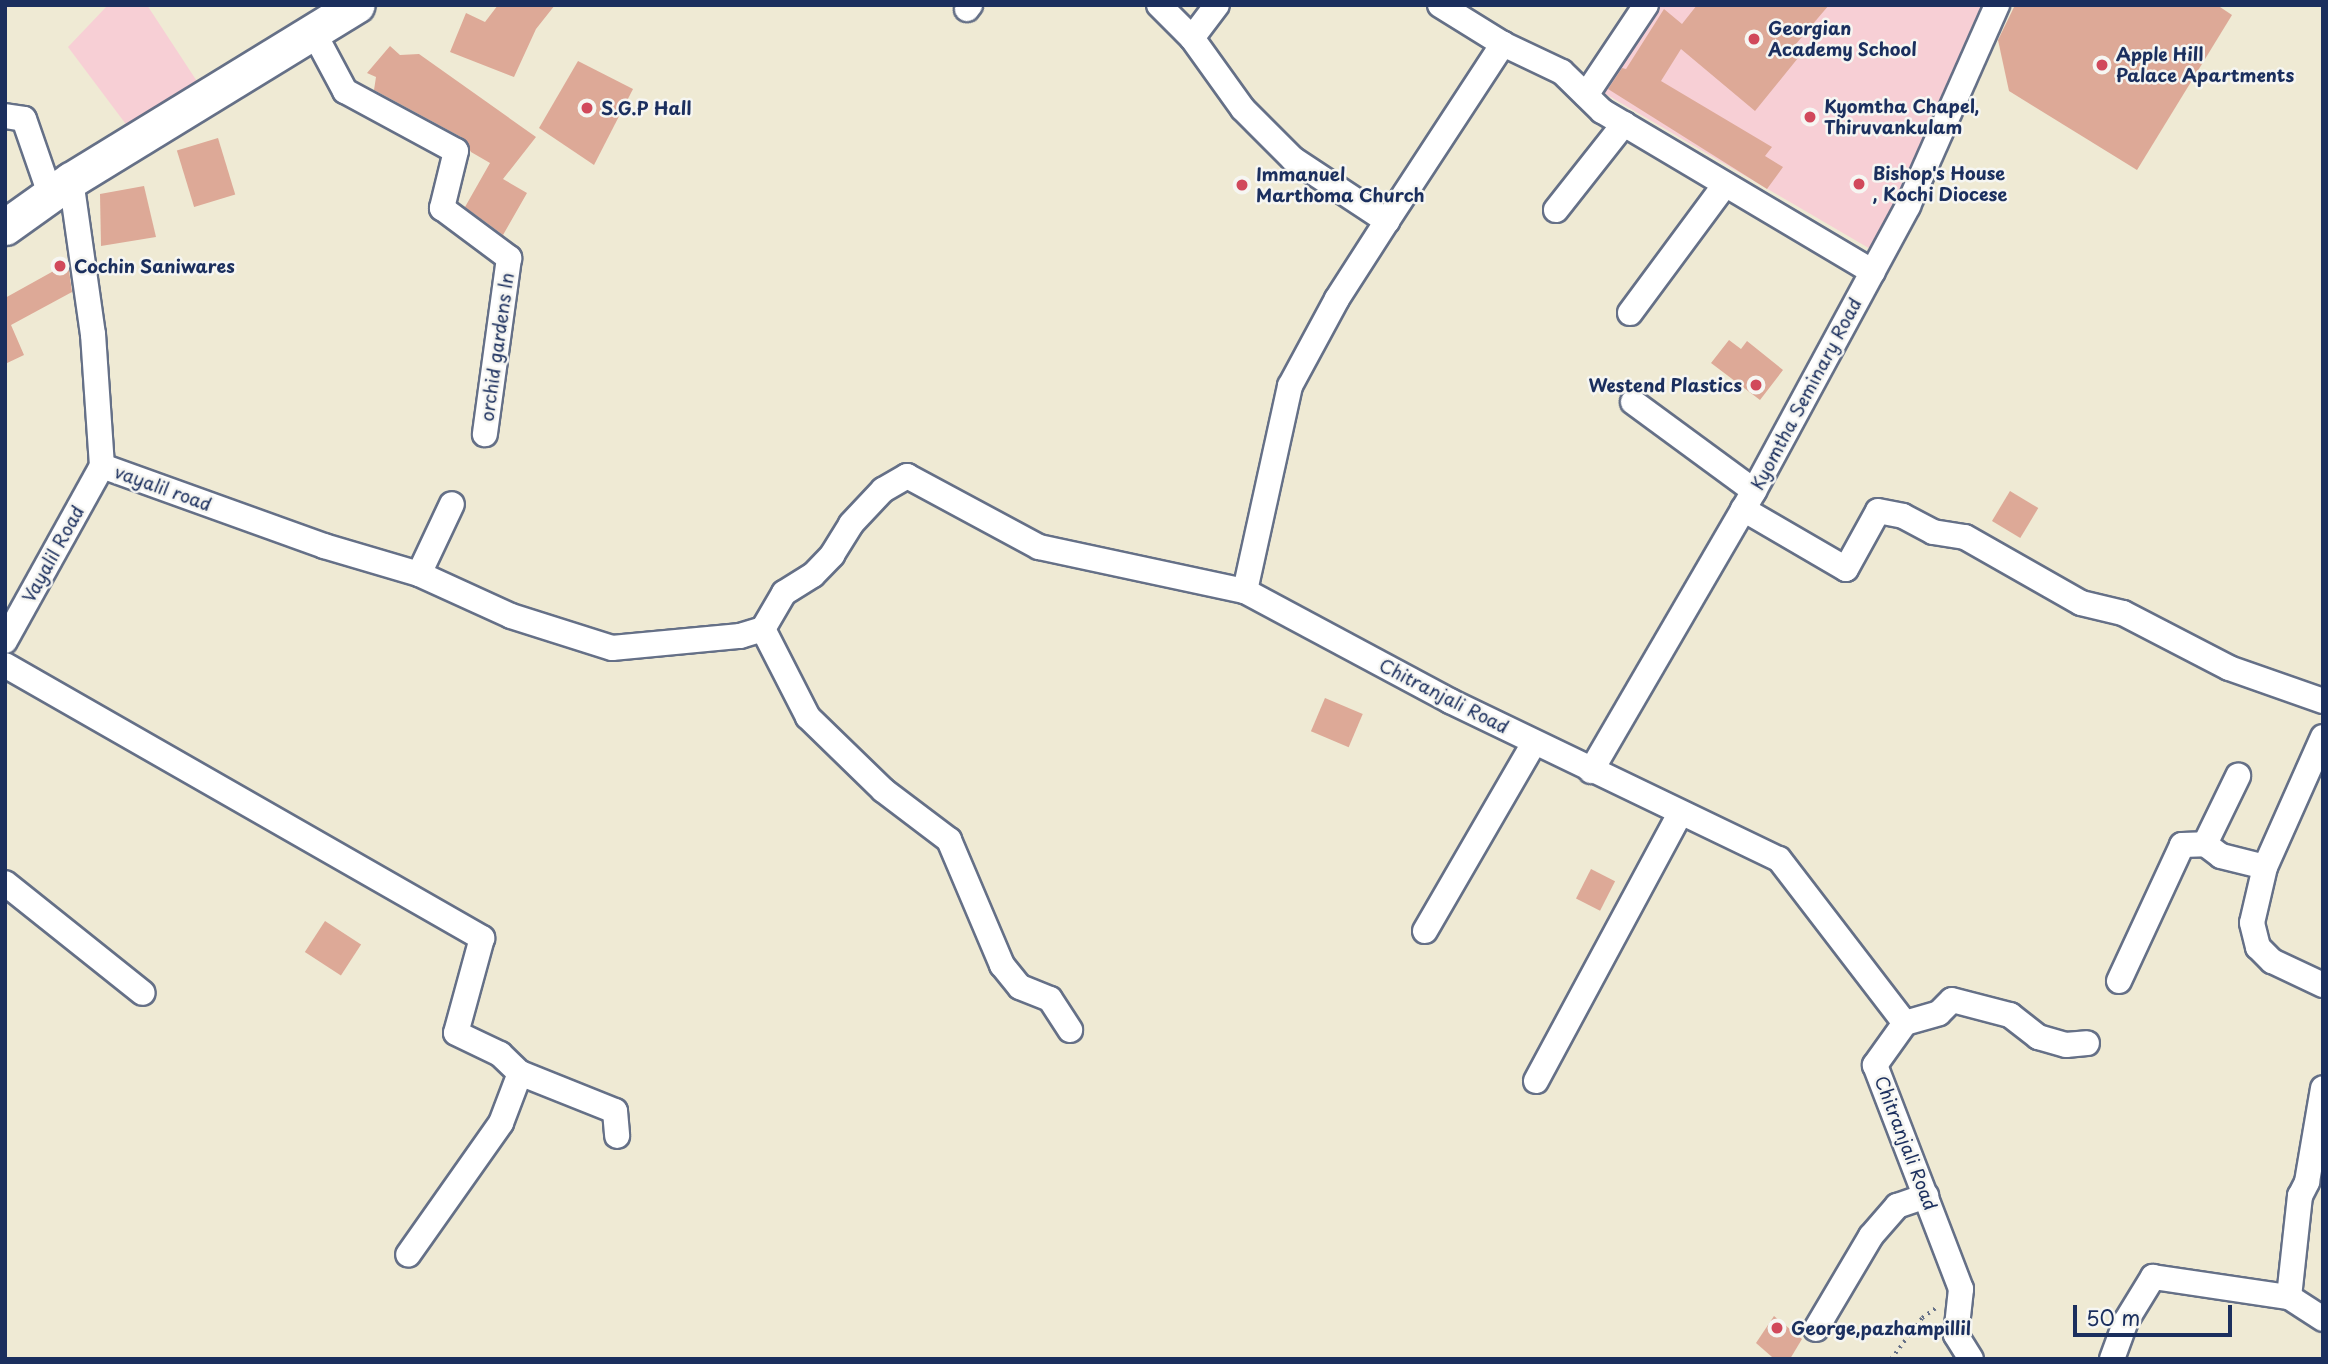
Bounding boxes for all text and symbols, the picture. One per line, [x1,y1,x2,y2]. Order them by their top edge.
place label: Georgian Academy School [1768,18,1918,60]
marker: Georgian Academy School [1746,31,1762,47]
place label: Apple Hill Palace Apartments [2116,44,2294,86]
marker: Apple Hill Palace Apartments [2094,57,2110,73]
place label: Kyomtha Chapel, Thiruvankulam [1824,96,1979,138]
place label: S.G.P Hall [601,97,691,119]
marker: S.G.P Hall [579,100,595,116]
marker: Kyomtha Chapel, Thiruvankulam [1802,109,1818,125]
place label: Bishop's House , Kochi Diocese [1873,163,2008,206]
place label: Immanuel Marthoma Church [1256,164,1425,206]
marker: Bishop's House , Kochi Diocese [1851,176,1867,192]
marker: Immanuel Marthoma Church [1234,177,1250,193]
place label: Cochin Saniwares [74,255,237,277]
marker: Cochin Saniwares [52,258,68,274]
street label: orchid gardens ln [476,272,518,422]
street label: Kyomtha Seminary Road [1746,294,1866,494]
place label: Westend Plastics [1588,374,1742,396]
marker: Westend Plastics [1748,377,1764,393]
street label: vayalil road [111,460,215,516]
street label: Vayalil Road [18,502,88,606]
street label: Chitranjali Road [1375,654,1513,738]
street label: Chitranjali Road [1870,1072,1942,1214]
scale bar [2076,1290,2235,1334]
text: 50 m [2086,1301,2140,1333]
place label: George,pazhampillil [1791,1317,1971,1339]
marker: George,pazhampillil [1769,1320,1785,1336]

